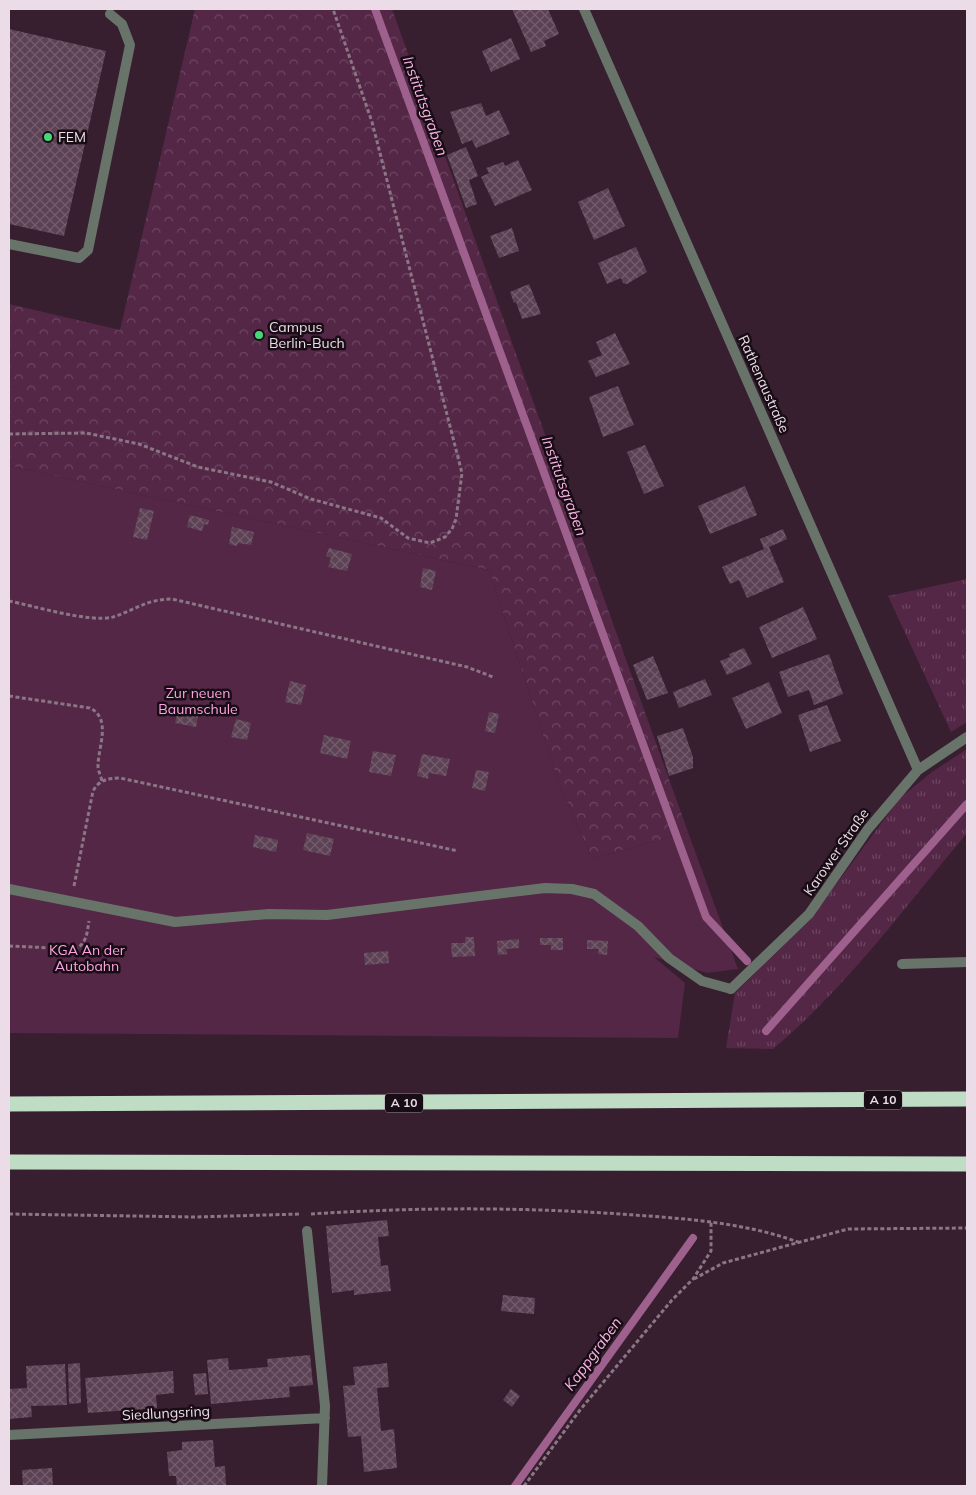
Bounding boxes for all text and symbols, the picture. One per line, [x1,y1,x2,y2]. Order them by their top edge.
water label: Institutsgraben [399,53,452,159]
place label: FEM [58,128,86,146]
marker: FEM [42,131,54,143]
place label: Campus Berlin-Buch [269,318,345,352]
marker: Campus Berlin-Buch [253,329,265,341]
street label: Rathenaustraße [734,332,794,436]
water label: Institutsgraben [538,433,591,539]
park label: Zur neuen Baumschule [158,684,238,718]
street label: Karower Straße [799,805,873,899]
park label: KGA An der Autobahn [49,941,126,975]
road number: A 10 [864,1090,902,1110]
road number: A 10 [385,1094,423,1112]
water label: Kappgraben [560,1313,626,1394]
street label: Siedlungsring [122,1402,210,1424]

